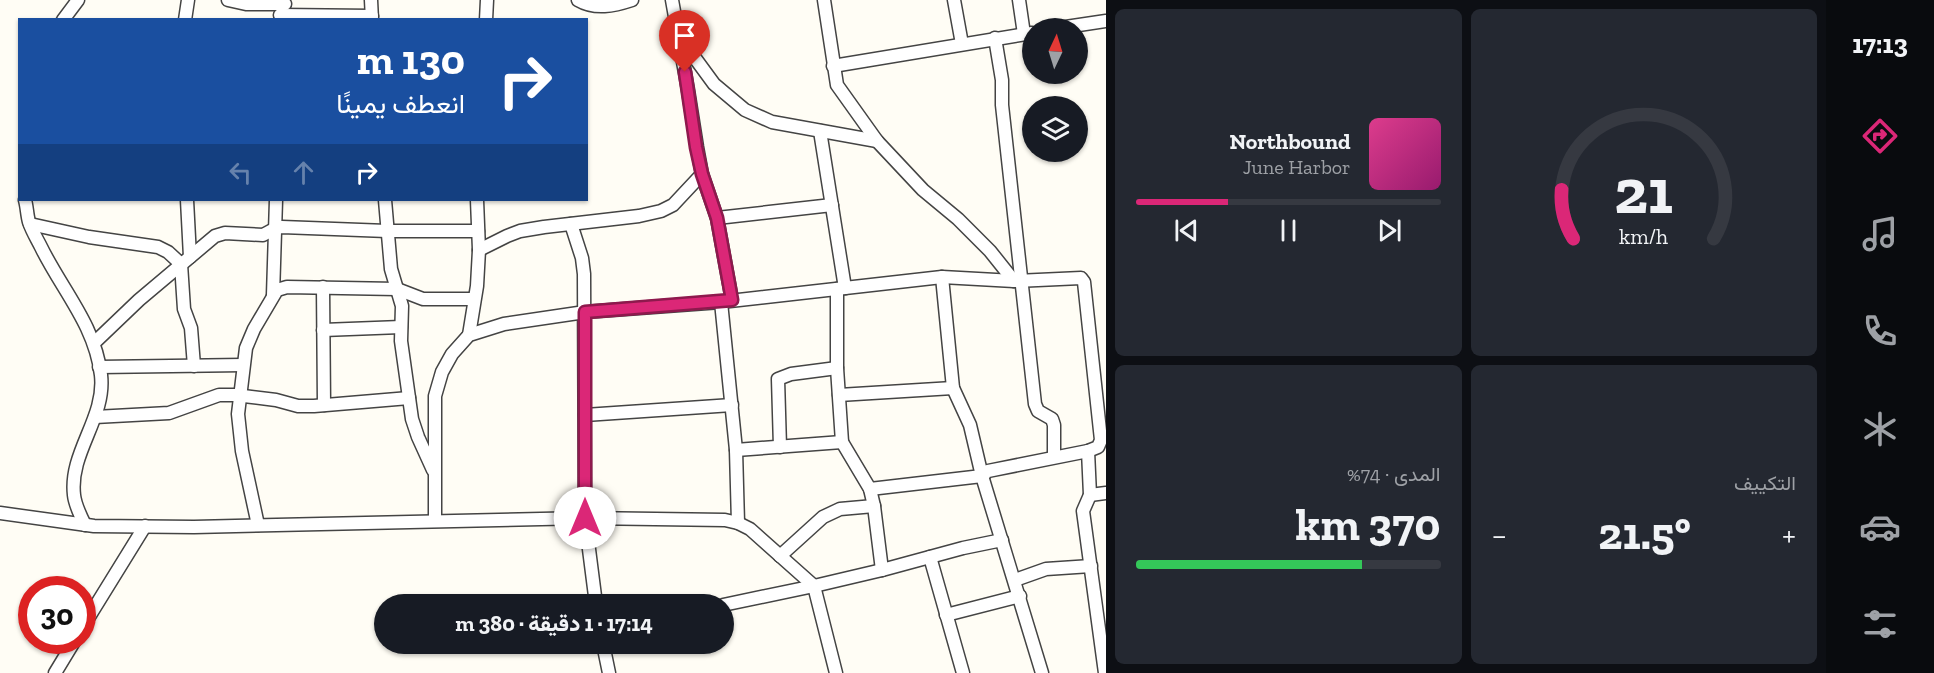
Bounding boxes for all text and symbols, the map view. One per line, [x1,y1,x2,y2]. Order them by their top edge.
pin [659,10,710,72]
north arrow [1022,18,1088,84]
map controls [1022,18,1088,162]
icon: arrive [668,19,701,52]
text: 17:13 [1852,28,1908,60]
text: 130 m [357,34,465,85]
icon: right [486,42,564,120]
text: انعطف يمينًا [336,88,465,120]
button: layers [1022,96,1088,162]
icon: directions [1859,115,1901,157]
text: Northbound [1229,128,1351,155]
text: June Harbor [1243,155,1351,179]
text: 21 [1614,155,1673,230]
icon: left [224,156,257,189]
icon: ahead [287,156,320,189]
icon: right [350,156,383,189]
icon: music [1859,213,1901,255]
icon: previous [1170,214,1203,247]
icon: pause [1272,214,1305,247]
icon: next [1373,214,1406,247]
text: km/h [1619,225,1668,250]
icon: phone [1859,310,1901,352]
icon: climate [1859,408,1901,450]
text: المدى · 74% [1347,462,1441,486]
text: التكييف [1734,471,1796,495]
position arrow [553,486,617,550]
text: 370 km [1296,498,1441,552]
icon: car [1859,506,1901,548]
text: 21.5° [1598,507,1691,561]
text: − [1492,515,1507,554]
text: + [1782,515,1796,554]
speed limit sign: 30 [18,576,96,654]
icon: filters [1859,603,1901,645]
text: 17:14 · 1 دقيقة · 380 m [455,610,653,637]

